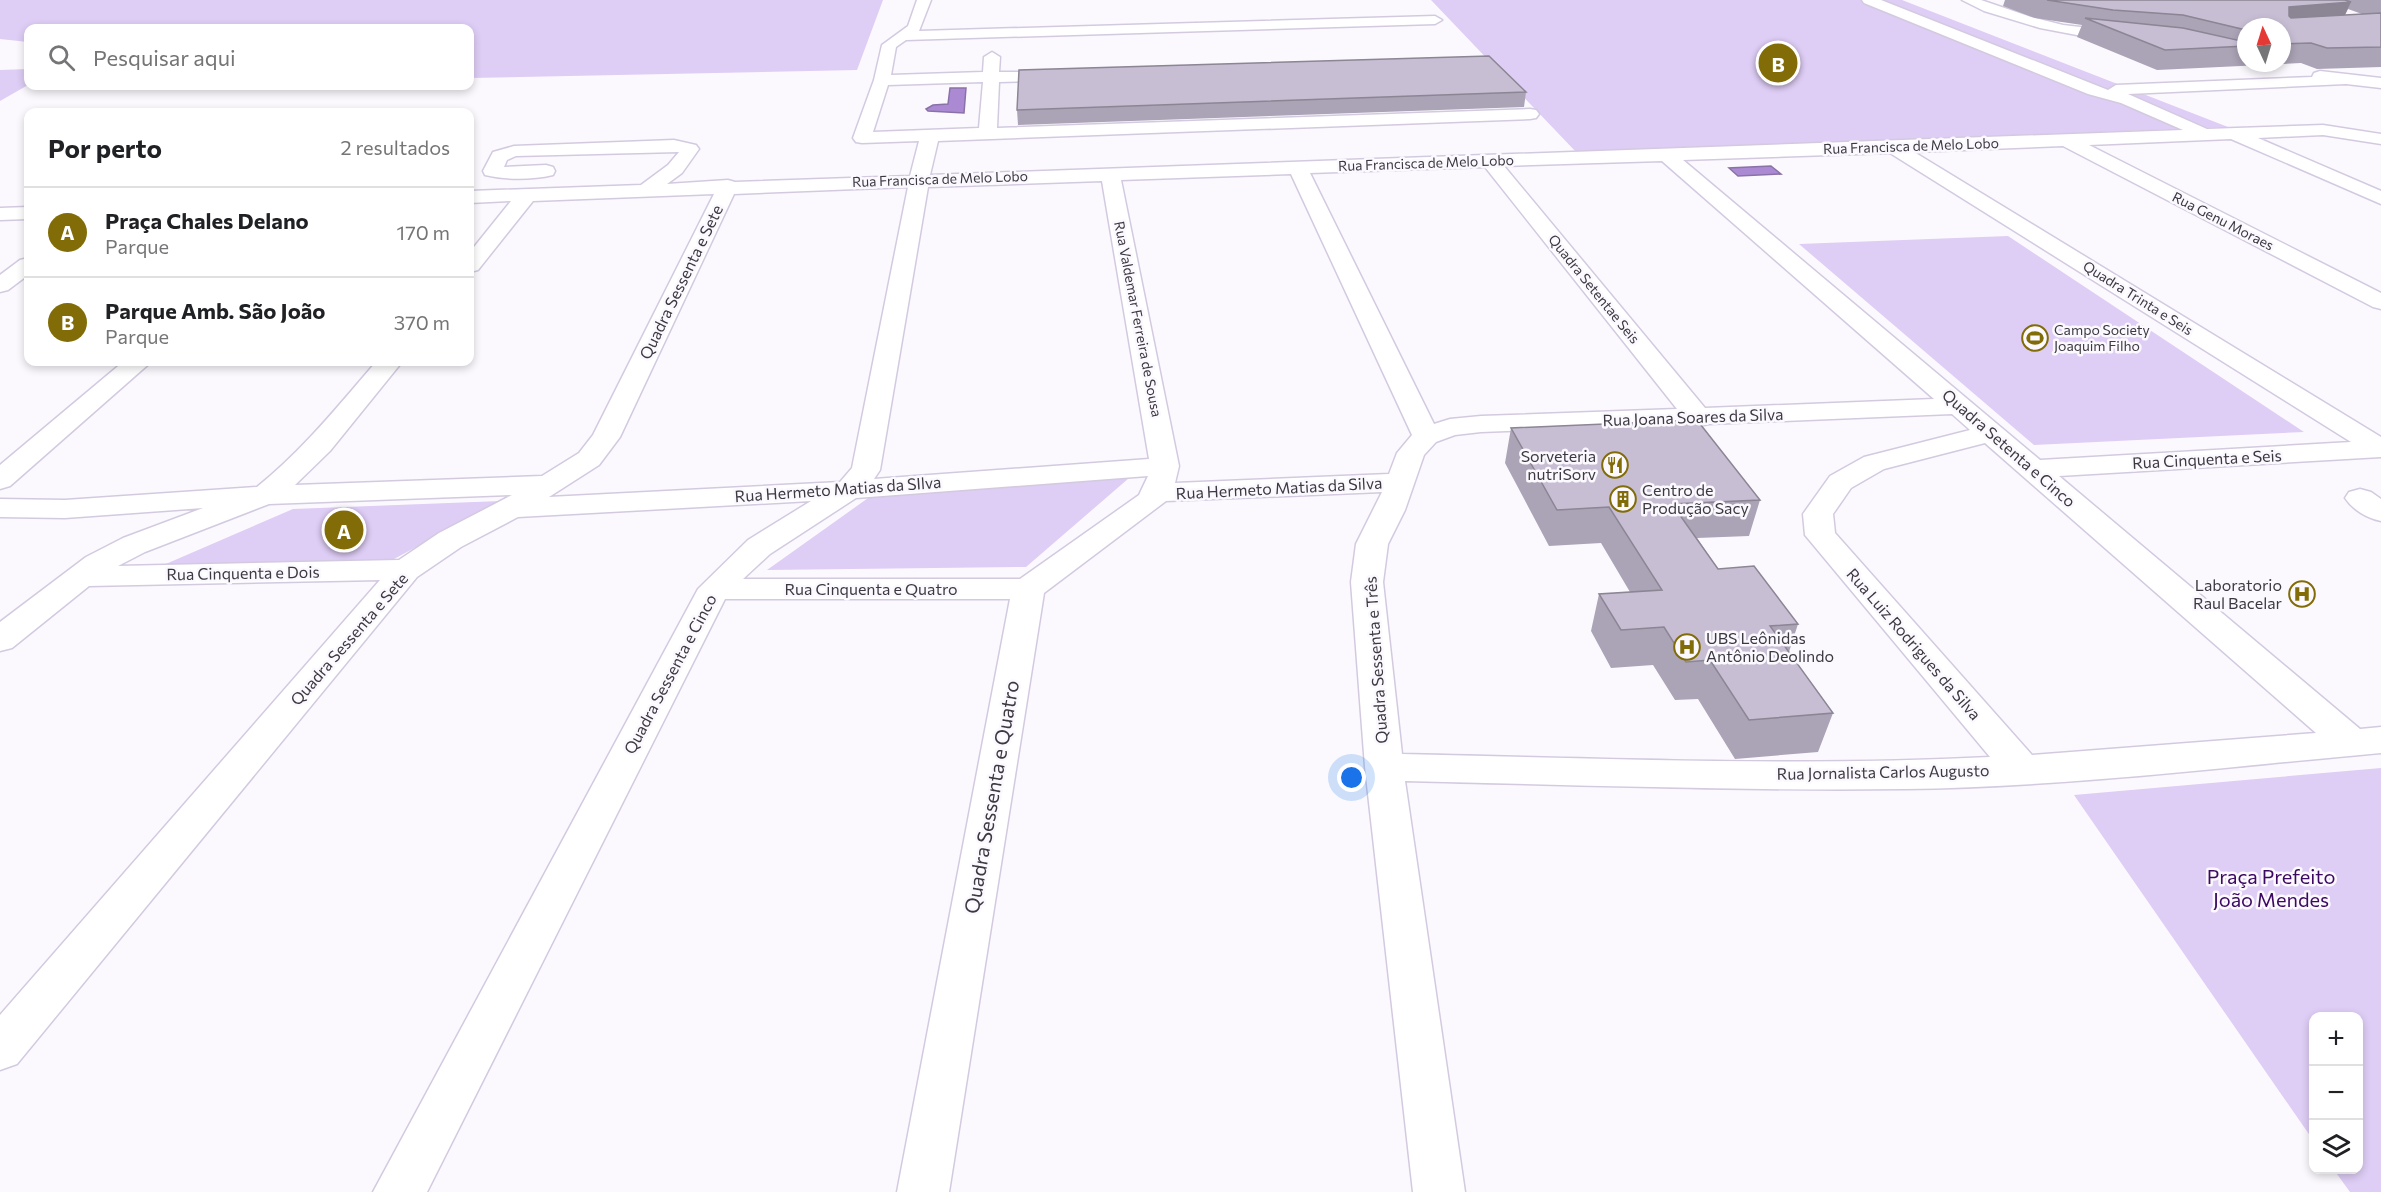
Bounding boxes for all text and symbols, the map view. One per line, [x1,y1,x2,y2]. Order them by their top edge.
north arrow [2237,18,2291,72]
search box [24,24,474,90]
pin: B [1758,40,1798,86]
icon: search [45,41,78,74]
text: Pesquisar aqui [93,44,236,71]
text: Por perto [48,132,162,163]
street label: Rua Francisca de Melo Lobo [1823,134,1999,157]
text: 2 resultados [340,135,450,159]
street label: Rua Francisca de Melo Lobo [1338,151,1514,174]
street label: Rua Francisca de Melo Lobo [852,167,1028,190]
street label: Rua Genu Moraes [2170,188,2277,253]
street label: Quadra Sessenta e Sete [635,202,726,362]
text: Praça Chales Delano [105,207,309,234]
text: A [60,220,75,244]
text: 170 m [397,220,450,244]
street label: Rua Valdemar Ferreira de Sousa [1111,220,1166,418]
street label: Quadra Setentae Seis [1545,231,1644,347]
text: Parque [105,234,169,258]
street label: Quadra Trinta e Seis [2080,257,2196,338]
text: Parque Amb. São João [105,297,325,324]
text: B [61,310,74,334]
text: 370 m [394,310,450,334]
place label: Campo Society Joaquim Filho [2054,321,2150,354]
sports icon: Campo Society Joaquim Filho [2020,323,2050,353]
text: Parque [105,324,169,348]
street label: Quadra Setenta e Cinco [1939,385,2080,511]
street label: Rua Joana Soares da Silva [1602,404,1784,429]
street label: Rua Cinquenta e Seis [2132,445,2282,472]
place label: Sorveteria nutriSorv [1521,446,1596,483]
restaurant icon: Sorveteria nutriSorv [1600,450,1630,480]
street label: Rua Hermeto Matias da SIlva [734,472,942,505]
street label: Rua Hermeto Matias da Silva [1175,473,1383,502]
place label: Centro de Produção Sacy [1642,480,1749,517]
building icon: Centro de Produção Sacy [1608,484,1638,514]
pin: A [324,508,364,552]
street label: Rua Cinquenta e Dois [166,562,320,583]
street label: Rua Luiz Rodrigues da Silva [1843,564,1985,723]
street label: Quadra Sessenta e Sete [286,569,411,709]
place label: Laboratorio Raul Bacelar [2193,575,2283,612]
street label: Quadra Sessenta e Três [1360,576,1391,744]
street label: Rua Cinquenta e Quatro [784,579,958,598]
hospital icon: Laboratorio Raul Bacelar [2287,579,2317,609]
street label: Quadra Sessenta e Cinco [619,591,720,757]
place label: UBS Leônidas Antônio Deolindo [1706,628,1834,665]
hospital icon: UBS Leônidas Antônio Deolindo [1672,632,1702,662]
street label: Quadra Sessenta e Quatro [959,678,1023,915]
street label: Rua Jornalista Carlos Augusto [1776,760,1990,783]
your location [1337,763,1366,792]
park label: Praça Prefeito João Mendes [2207,864,2335,911]
map controls [2309,1012,2363,1174]
button: + [2309,1012,2363,1066]
button: − [2309,1066,2363,1120]
button: layers [2309,1120,2363,1174]

